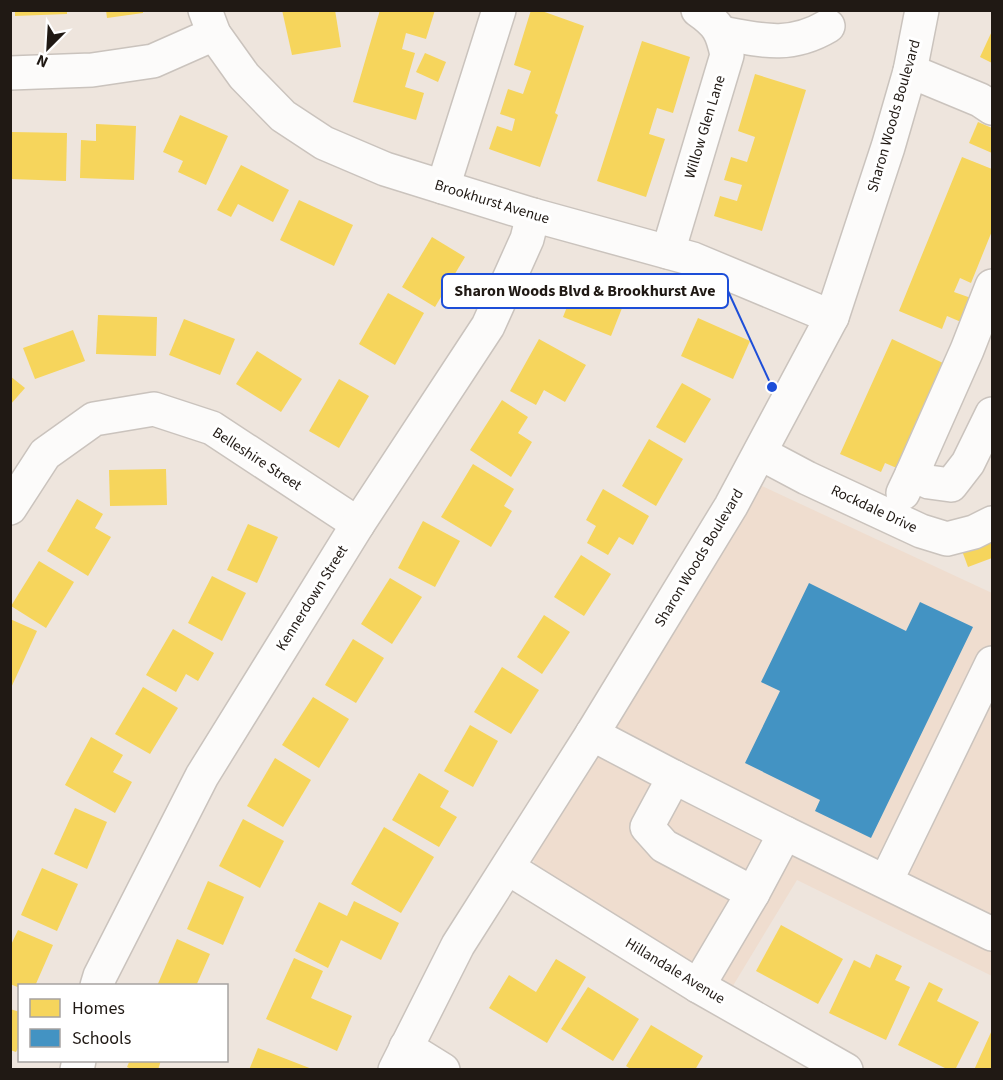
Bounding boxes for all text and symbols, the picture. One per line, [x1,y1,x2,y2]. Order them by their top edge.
north arrow [18,18,78,78]
street label: Sharon Woods Boulevard [862,37,926,195]
text: N [33,49,52,73]
street label: Willow Glen Lane [679,73,731,181]
street label: Brookhurst Avenue [432,175,552,229]
callout: Sharon Woods Blvd & Brookhurst Ave [442,274,728,308]
text: Sharon Woods Blvd & Brookhurst Ave [454,280,716,302]
street label: Belleshire Street [208,422,306,496]
street label: Rockdale Drive [827,480,921,538]
street label: Sharon Woods Boulevard [649,485,749,631]
street label: Kennerdown Street [271,541,353,655]
street label: Hillandale Avenue [621,933,729,1009]
legend [18,984,228,1062]
text: Homes [72,996,125,1021]
text: Schools [72,1026,131,1051]

